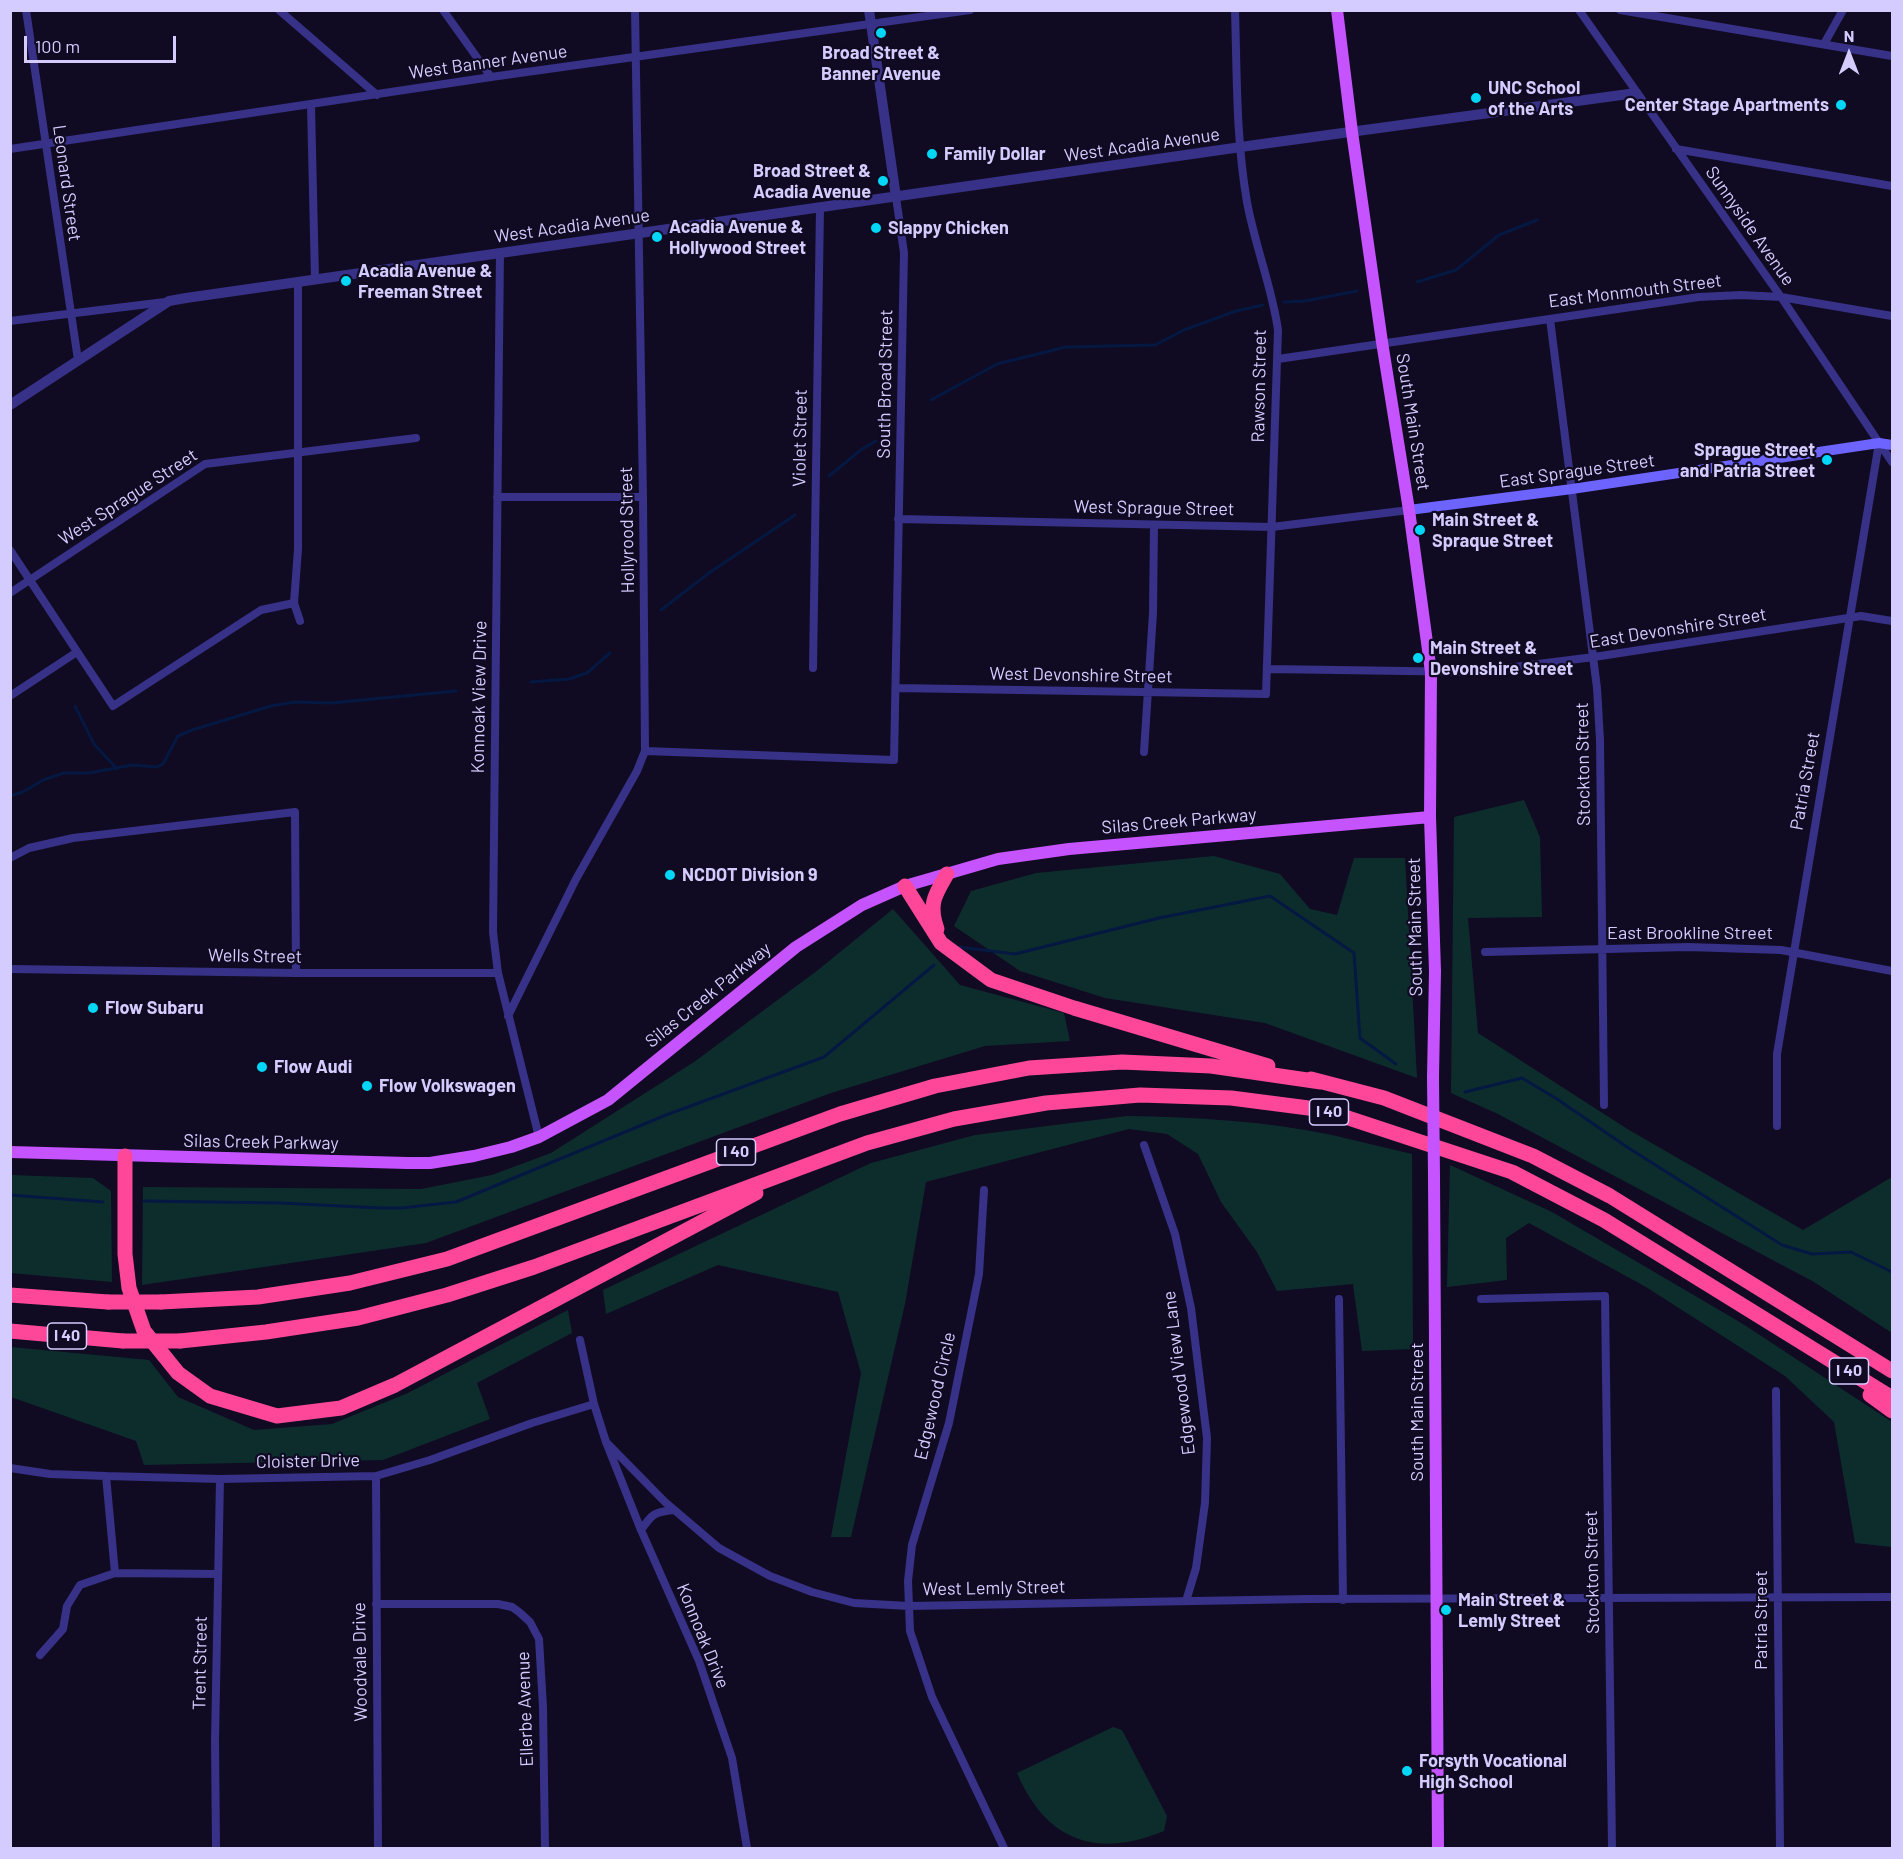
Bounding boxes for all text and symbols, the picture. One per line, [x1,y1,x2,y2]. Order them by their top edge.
scale bar [27,24,178,62]
north arrow [1819,24,1879,84]
marker: Broad Street & Banner Avenue [874,26,888,40]
text: N [1844,26,1854,45]
text: 100 m [35,35,80,57]
street label: West Banner Avenue [407,40,569,84]
place label: Broad Street & Banner Avenue [821,42,941,84]
place label: UNC School of the Arts [1488,77,1580,119]
marker: UNC School of the Arts [1469,91,1483,105]
place label: Center Stage Apartments [1625,94,1829,116]
marker: Center Stage Apartments [1834,98,1848,112]
street label: Leonard Street [48,123,86,243]
street label: West Acadia Avenue [1063,123,1221,167]
place label: Family Dollar [944,143,1046,165]
marker: Family Dollar [925,147,939,161]
place label: Broad Street & Acadia Avenue [753,160,871,202]
street label: Sunnyside Avenue [1701,162,1799,290]
marker: Broad Street & Acadia Avenue [876,174,890,188]
street label: West Acadia Avenue [493,204,651,248]
place label: Acadia Avenue & Hollywood Street [669,216,806,258]
place label: Slappy Chicken [888,217,1009,239]
marker: Slappy Chicken [869,221,883,235]
marker: Acadia Avenue & Hollywood Street [650,230,664,244]
place label: Acadia Avenue & Freeman Street [358,260,492,302]
street label: East Monmouth Street [1547,270,1723,312]
marker: Acadia Avenue & Freeman Street [339,274,353,288]
street label: South Broad Street [873,309,897,459]
street label: Rawson Street [1247,329,1271,443]
street label: South Main Street [1391,352,1435,492]
street label: Violet Street [788,389,812,487]
place label: Sprague Street and Patria Street [1680,439,1815,482]
street label: West Sprague Street [55,444,201,550]
street label: East Sprague Street [1498,449,1656,493]
marker: Sprague Street and Patria Street [1820,453,1834,467]
street label: Hollyrood Street [615,466,639,594]
street label: West Sprague Street [1073,496,1235,520]
place label: Main Street & Spraque Street [1432,509,1553,552]
marker: Main Street & Spraque Street [1413,523,1427,537]
street label: East Devonshire Street [1588,603,1768,653]
street label: Konnoak View Drive [467,620,491,774]
place label: Main Street & Devonshire Street [1430,637,1573,680]
marker: Main Street & Devonshire Street [1411,651,1425,665]
street label: West Devonshire Street [989,663,1173,687]
street label: Stockton Street [1571,702,1595,826]
street label: Patria Street [1786,730,1824,832]
street label: Silas Creek Parkway [1101,803,1257,839]
street label: South Main Street [1403,857,1427,997]
place label: NCDOT Division 9 [682,864,818,886]
marker: NCDOT Division 9 [663,868,677,882]
street label: East Brookline Street [1607,922,1773,944]
street label: Silas Creek Parkway [641,938,775,1052]
street label: Wells Street [208,944,302,968]
place label: Flow Subaru [105,997,204,1019]
marker: Flow Subaru [86,1001,100,1015]
place label: Flow Audi [274,1056,352,1078]
marker: Flow Audi [255,1060,269,1074]
place label: Flow Volkswagen [379,1075,516,1097]
marker: Flow Volkswagen [360,1079,374,1093]
road number: I 40 [1310,1099,1348,1125]
street label: Silas Creek Parkway [183,1130,339,1154]
road number: I 40 [716,1139,756,1165]
street label: Edgewood View Lane [1158,1290,1200,1456]
road number: I 40 [48,1323,86,1349]
street label: Edgewood Circle [910,1330,960,1462]
street label: South Main Street [1406,1343,1428,1481]
road number: I 40 [1830,1358,1868,1384]
street label: Cloister Drive [256,1449,360,1473]
street label: Stockton Street [1580,1510,1604,1634]
street label: Patria Street [1750,1570,1772,1670]
street label: West Lemly Street [922,1576,1066,1600]
street label: Konnoak Drive [672,1580,734,1692]
place label: Main Street & Lemly Street [1458,1589,1565,1632]
street label: Woodvale Drive [348,1602,372,1722]
marker: Main Street & Lemly Street [1439,1603,1453,1617]
street label: Trent Street [188,1616,212,1710]
street label: Ellerbe Avenue [512,1651,538,1767]
place label: Forsyth Vocational High School [1419,1750,1567,1792]
marker: Forsyth Vocational High School [1400,1764,1414,1778]

